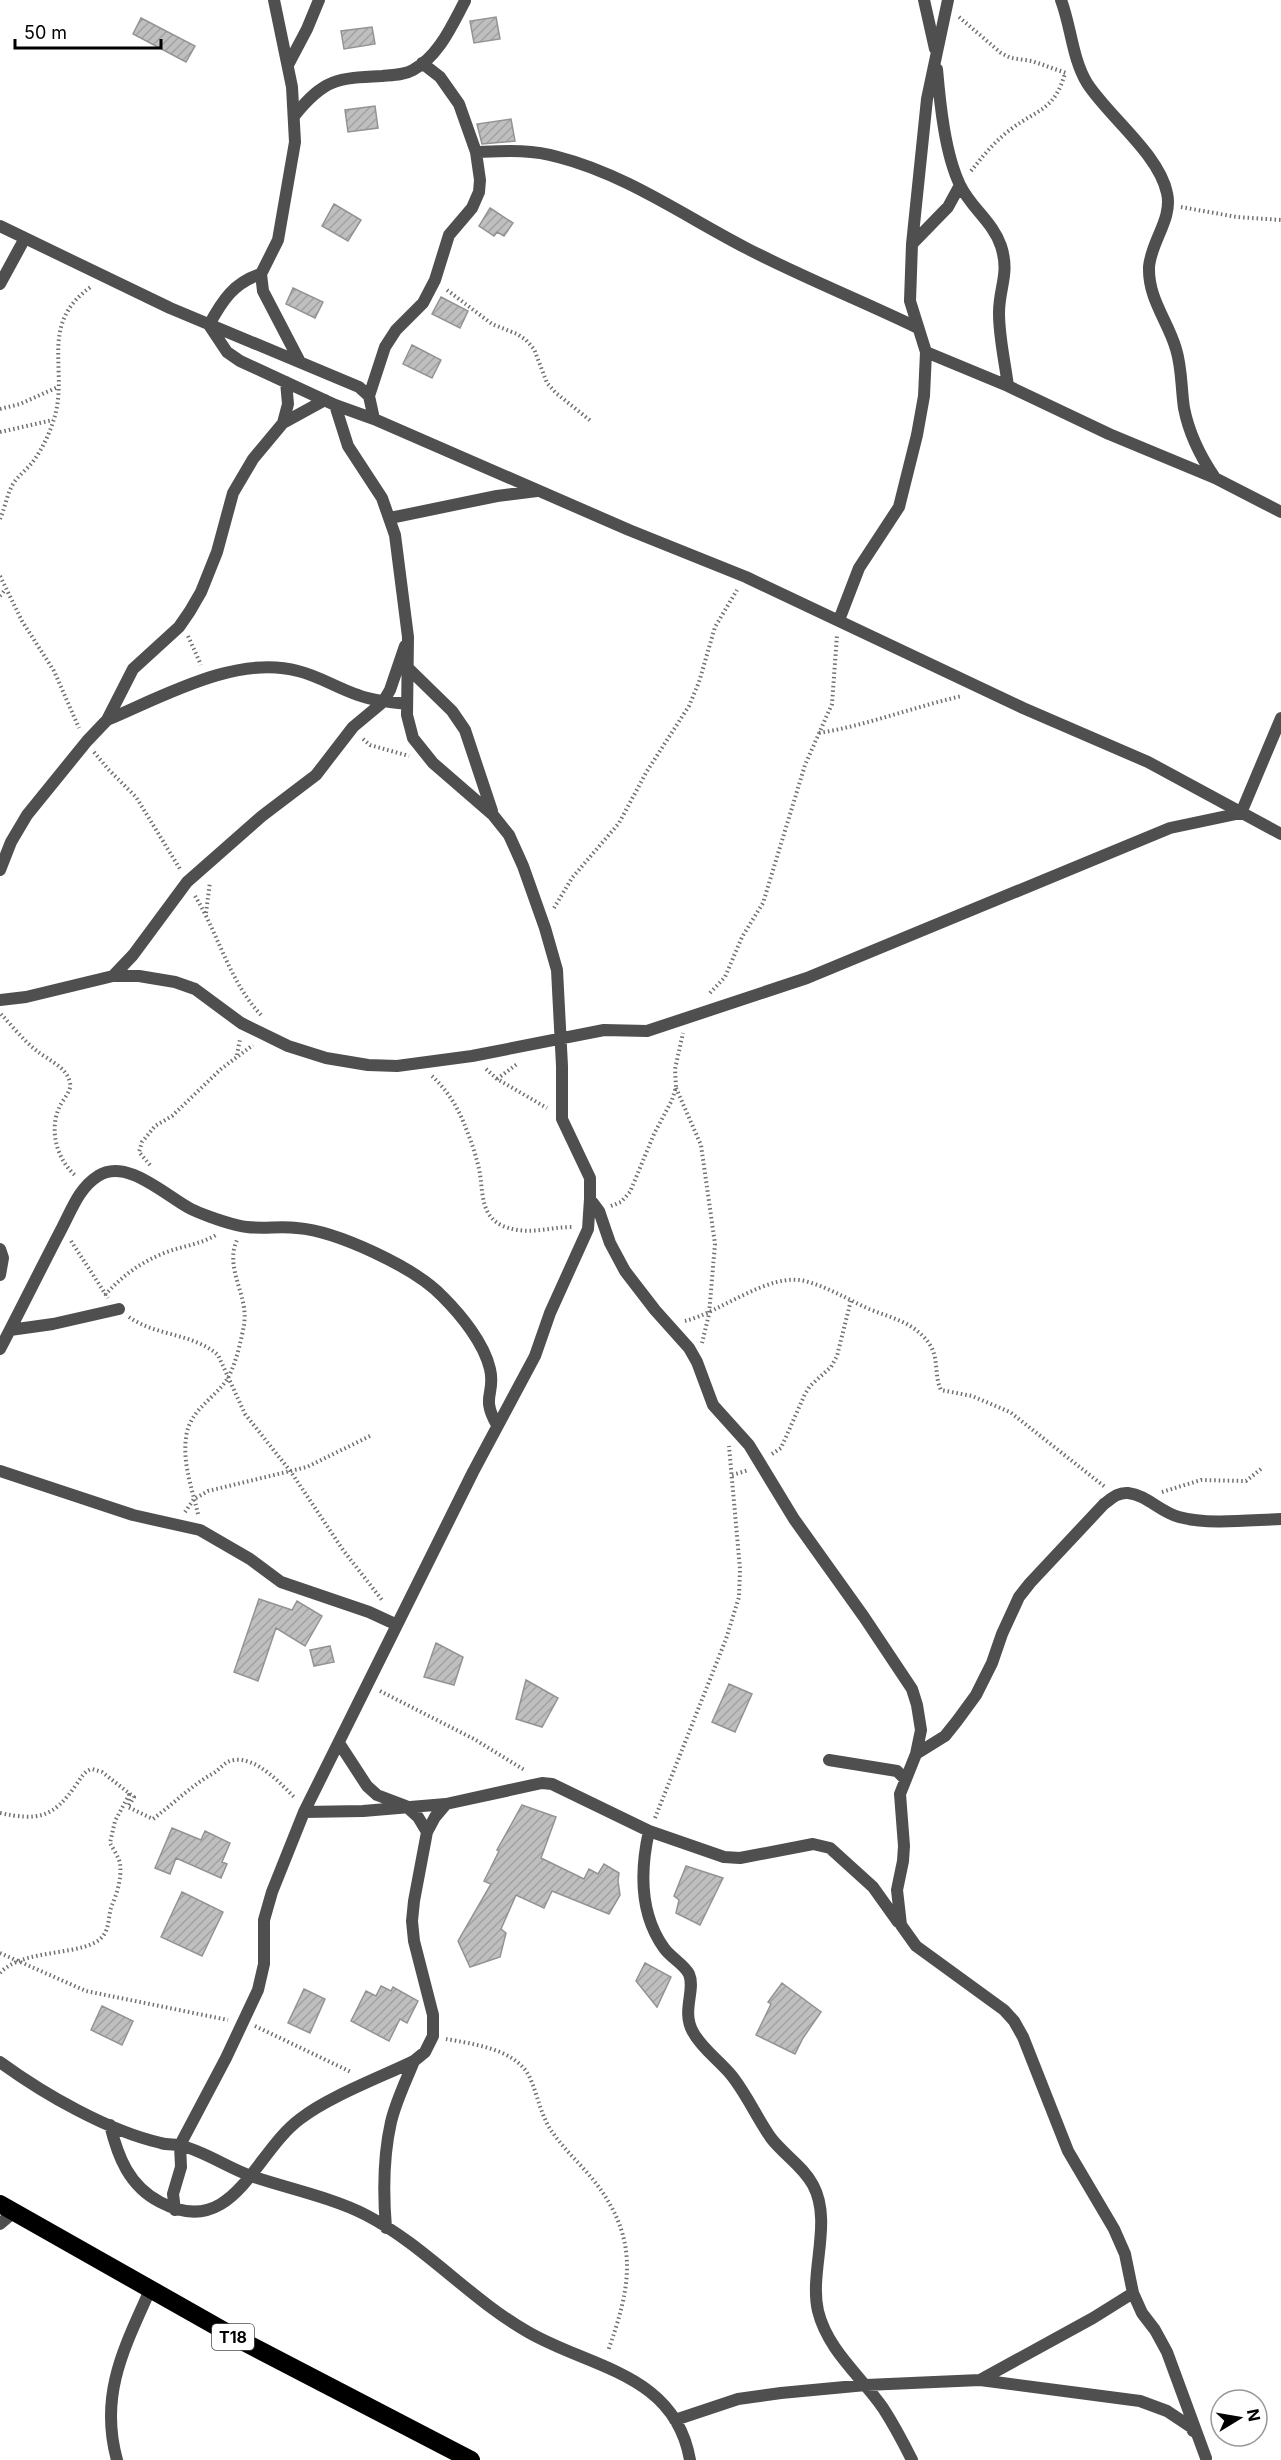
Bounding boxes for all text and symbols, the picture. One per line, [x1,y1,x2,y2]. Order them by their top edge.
scale bar [15,12,160,50]
text: 50 m [24,22,67,43]
road number: T18 [212,2324,254,2350]
north arrow [1209,2388,1269,2448]
text: N [1243,2407,1265,2423]

